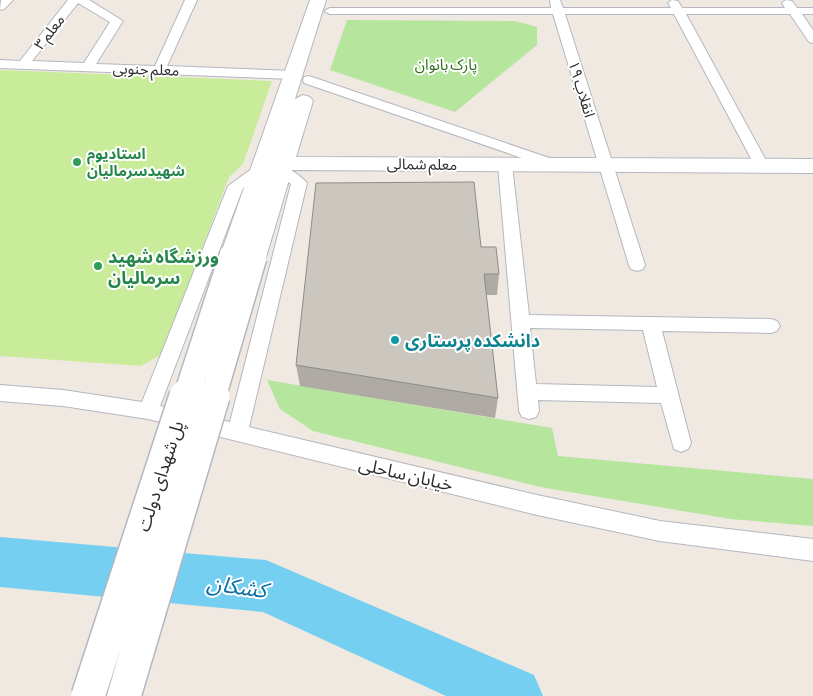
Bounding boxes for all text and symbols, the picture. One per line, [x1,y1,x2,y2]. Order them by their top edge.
street label: معلم ۳ [30,11,70,55]
park label: پارک بانوان [415,56,477,75]
street label: معلم جنوبی [112,59,180,82]
street label: انقلاب ۱۹ [565,59,599,119]
place label: استادیوم شهیدسرمالیان [87,145,185,180]
street label: معلم شمالی [387,155,457,176]
marker: استادیوم شهیدسرمالیان [71,156,83,168]
place label: ورزشگاه شهید سرمالیان [108,246,219,289]
marker: ورزشگاه شهید سرمالیان [92,260,104,272]
place label: دانشکده پرستاری [405,330,540,352]
marker: دانشکده پرستاری [389,334,401,346]
street label: پل شهدای دولت [132,418,189,534]
street label: خیابان ساحلی [357,453,455,496]
water label: کشکان [205,569,273,605]

